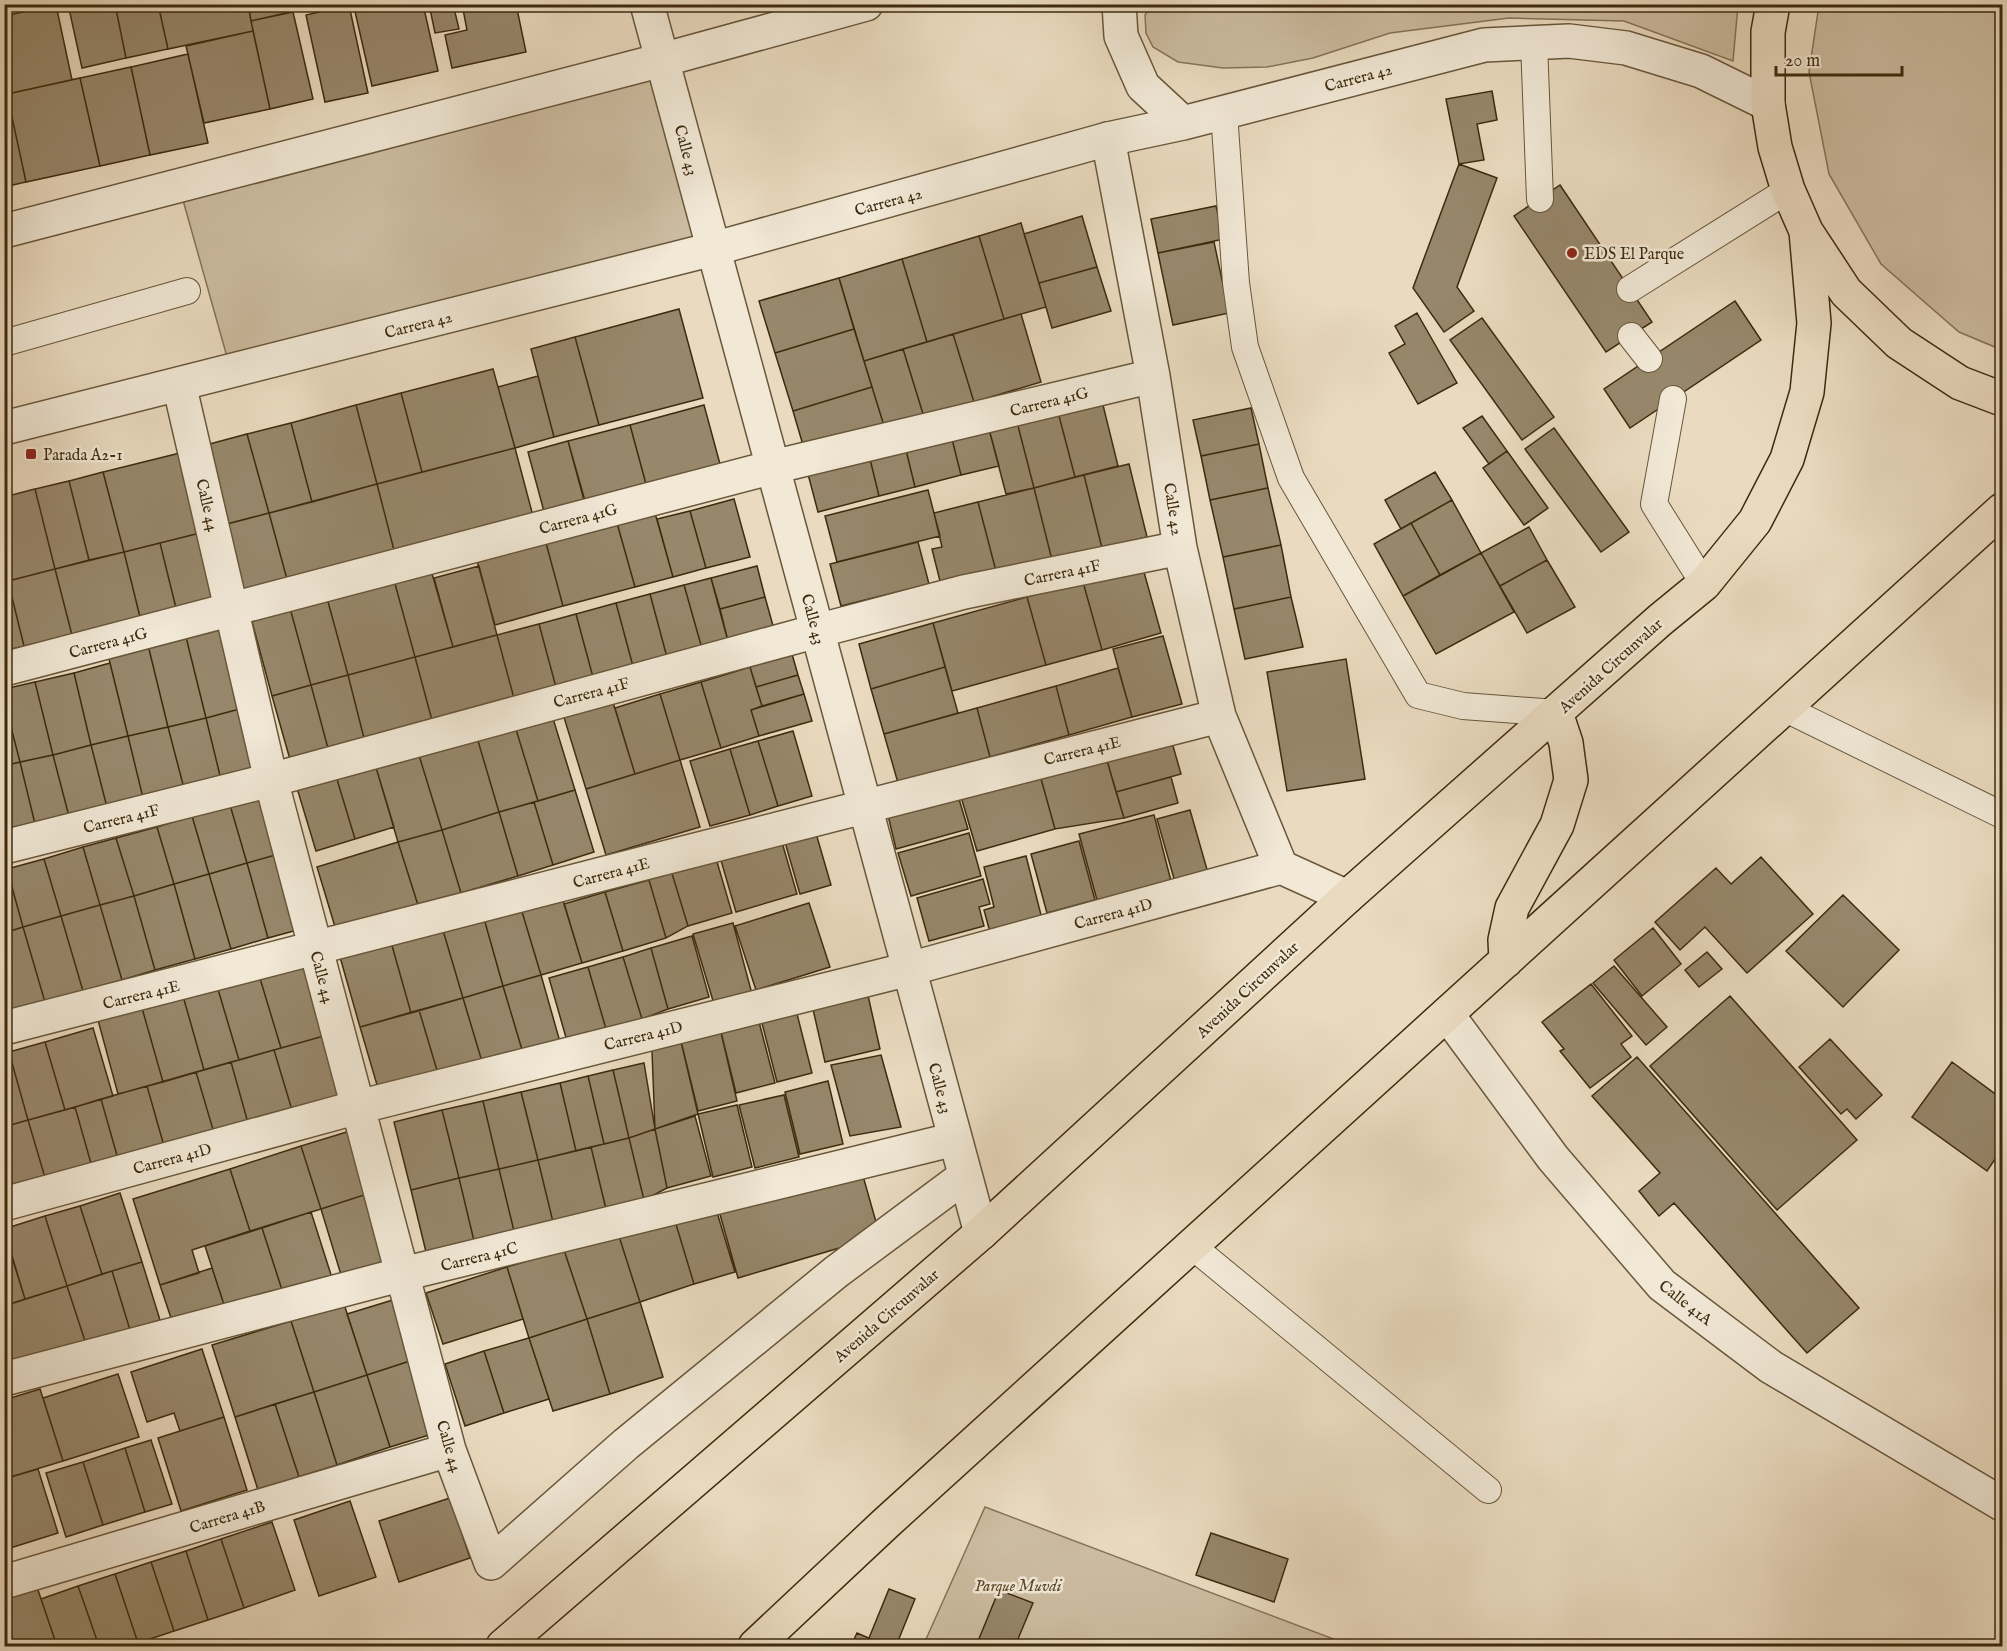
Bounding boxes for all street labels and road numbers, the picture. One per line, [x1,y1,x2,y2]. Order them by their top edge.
street label: Carrera 42 [1323,60,1394,98]
street label: Calle 43 [669,123,701,178]
street label: Carrera 42 [853,184,924,222]
street label: Carrera 42 [383,308,454,344]
street label: Carrera 41G [1008,383,1091,422]
street label: Calle 44 [190,477,222,534]
street label: Calle 42 [1158,481,1186,537]
street label: Carrera 41G [537,500,620,540]
street label: Carrera 41F [1022,556,1102,592]
street label: Calle 43 [796,592,828,647]
street label: Avenida Circunvalar [1555,615,1667,719]
street label: Carrera 41G [67,624,150,664]
street label: Carrera 41F [551,674,632,714]
street label: Carrera 41E [1042,733,1123,771]
street label: Carrera 41F [81,801,162,839]
street label: Carrera 41E [571,854,652,894]
street label: Carrera 41D [1072,895,1155,935]
street label: Avenida Circunvalar [1192,938,1304,1044]
street label: Calle 44 [304,949,338,1006]
street label: Carrera 41E [101,977,182,1015]
street label: Carrera 41D [602,1017,685,1056]
street label: Calle 43 [923,1061,955,1116]
street label: Carrera 41D [131,1140,214,1180]
street label: Carrera 41C [439,1239,520,1277]
street label: Avenida Circunvalar [830,1265,944,1368]
street label: Calle 41A [1654,1276,1716,1331]
street label: Calle 44 [431,1418,466,1475]
street label: Carrera 41B [187,1497,268,1539]

